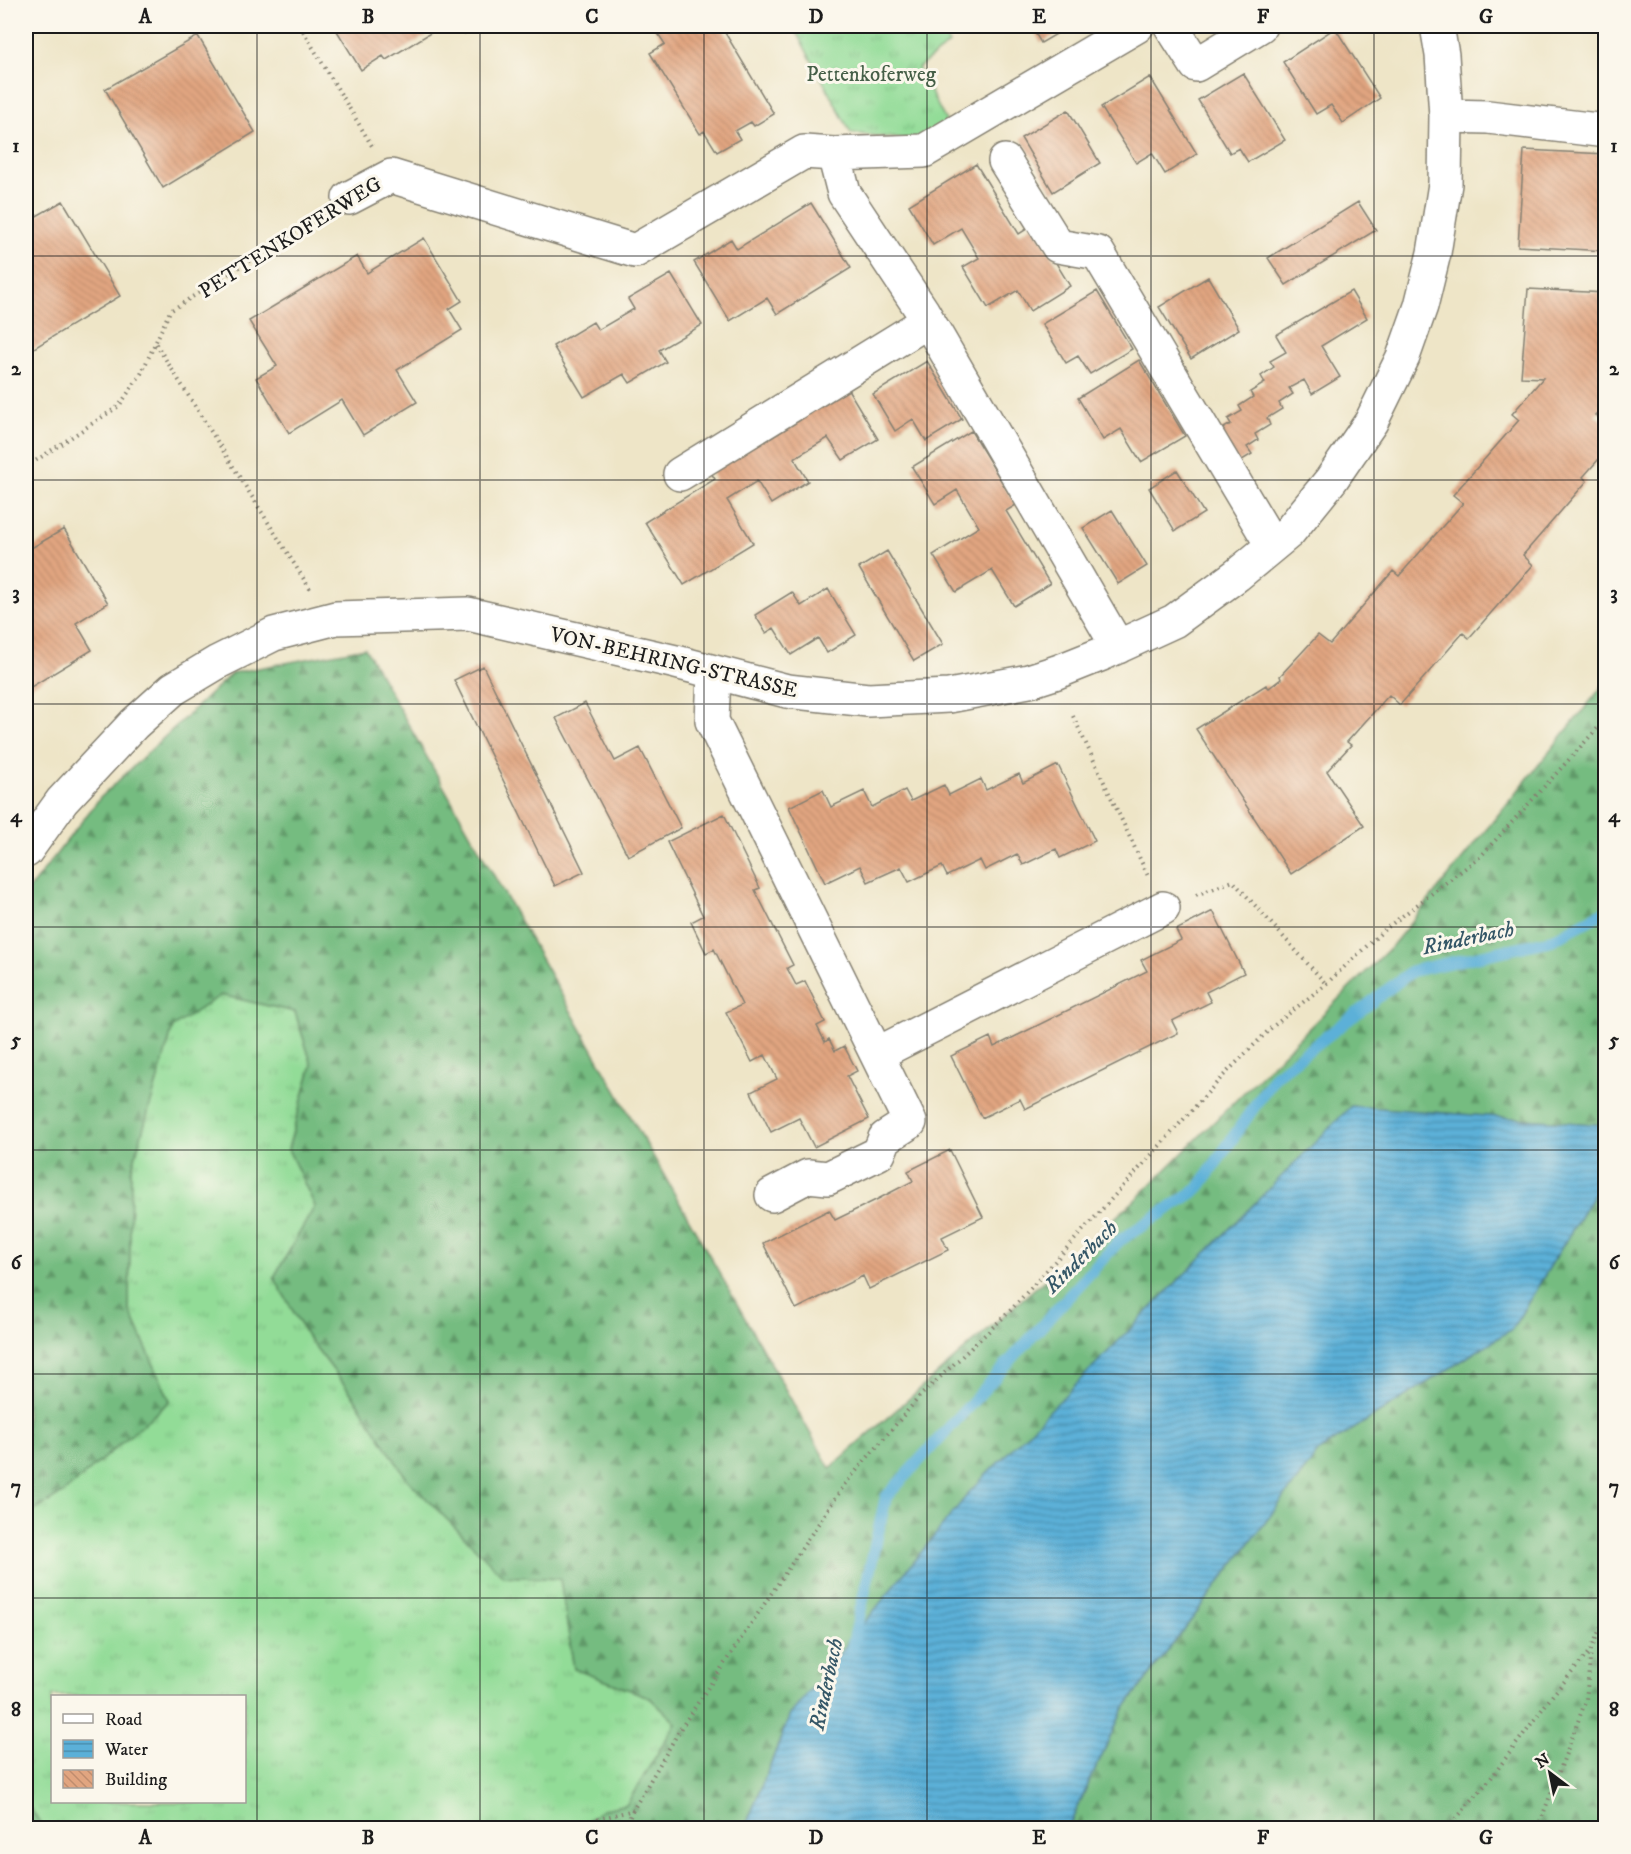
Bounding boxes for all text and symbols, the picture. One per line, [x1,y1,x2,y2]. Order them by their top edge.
text: A [138,5,153,30]
text: B [362,5,374,30]
text: C [585,5,599,30]
text: D [809,5,824,30]
text: E [1032,5,1046,30]
text: F [1257,5,1270,30]
text: G [1479,5,1493,30]
park label: Pettenkoferweg [806,62,937,88]
text: 1 [12,134,20,159]
text: 1 [1610,134,1618,159]
street label: PETTENKOFERWEG [194,171,387,305]
text: 2 [11,357,22,382]
text: 2 [1609,357,1620,382]
text: 3 [12,581,20,606]
text: 3 [1610,581,1618,606]
street label: VON-BEHRING-STRASSE [547,622,800,704]
text: 4 [10,804,23,829]
text: 4 [1608,804,1621,829]
water label: Rinderbach [1419,916,1517,962]
text: 5 [10,1028,21,1053]
text: 5 [1608,1028,1619,1053]
water label: Rinderbach [1038,1215,1124,1300]
text: 6 [11,1251,23,1276]
text: 6 [1609,1251,1621,1276]
text: 7 [11,1475,21,1500]
text: 7 [1609,1475,1619,1500]
water label: Rinderbach [803,1636,849,1734]
legend [51,1695,246,1803]
text: 8 [11,1698,21,1723]
text: 8 [1609,1698,1619,1723]
text: Road [105,1709,142,1731]
text: Water [104,1739,148,1761]
north arrow [1520,1743,1580,1803]
text: N [1532,1749,1553,1773]
text: Building [105,1769,167,1791]
text: A [138,1826,153,1851]
text: B [362,1826,374,1851]
text: C [585,1826,599,1851]
text: D [809,1826,824,1851]
text: E [1032,1826,1046,1851]
text: F [1257,1826,1270,1851]
text: G [1479,1826,1493,1851]

